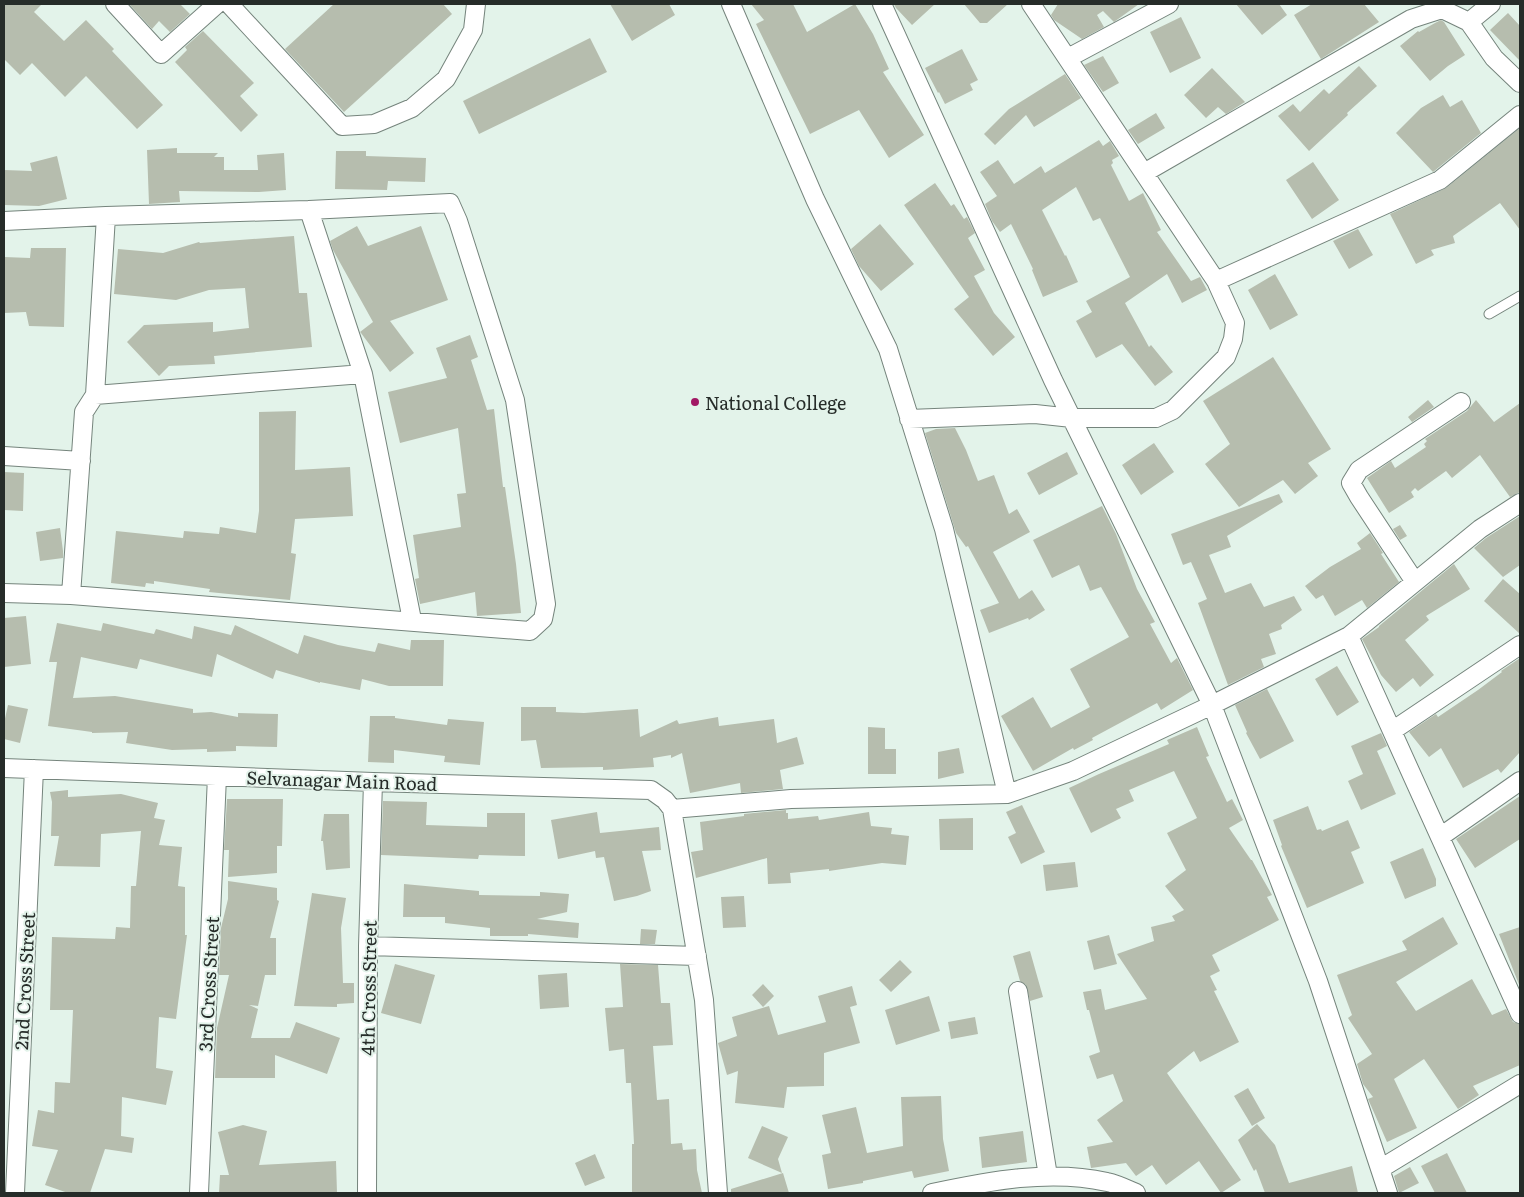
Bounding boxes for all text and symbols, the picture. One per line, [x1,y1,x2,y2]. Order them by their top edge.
place label: National College [705,389,846,416]
marker: National College [689,396,701,408]
street label: Selvanagar Main Road [246,763,438,797]
street label: 2nd Cross Street [7,911,41,1051]
street label: 3rd Cross Street [191,915,225,1052]
street label: 4th Cross Street [353,919,383,1056]

